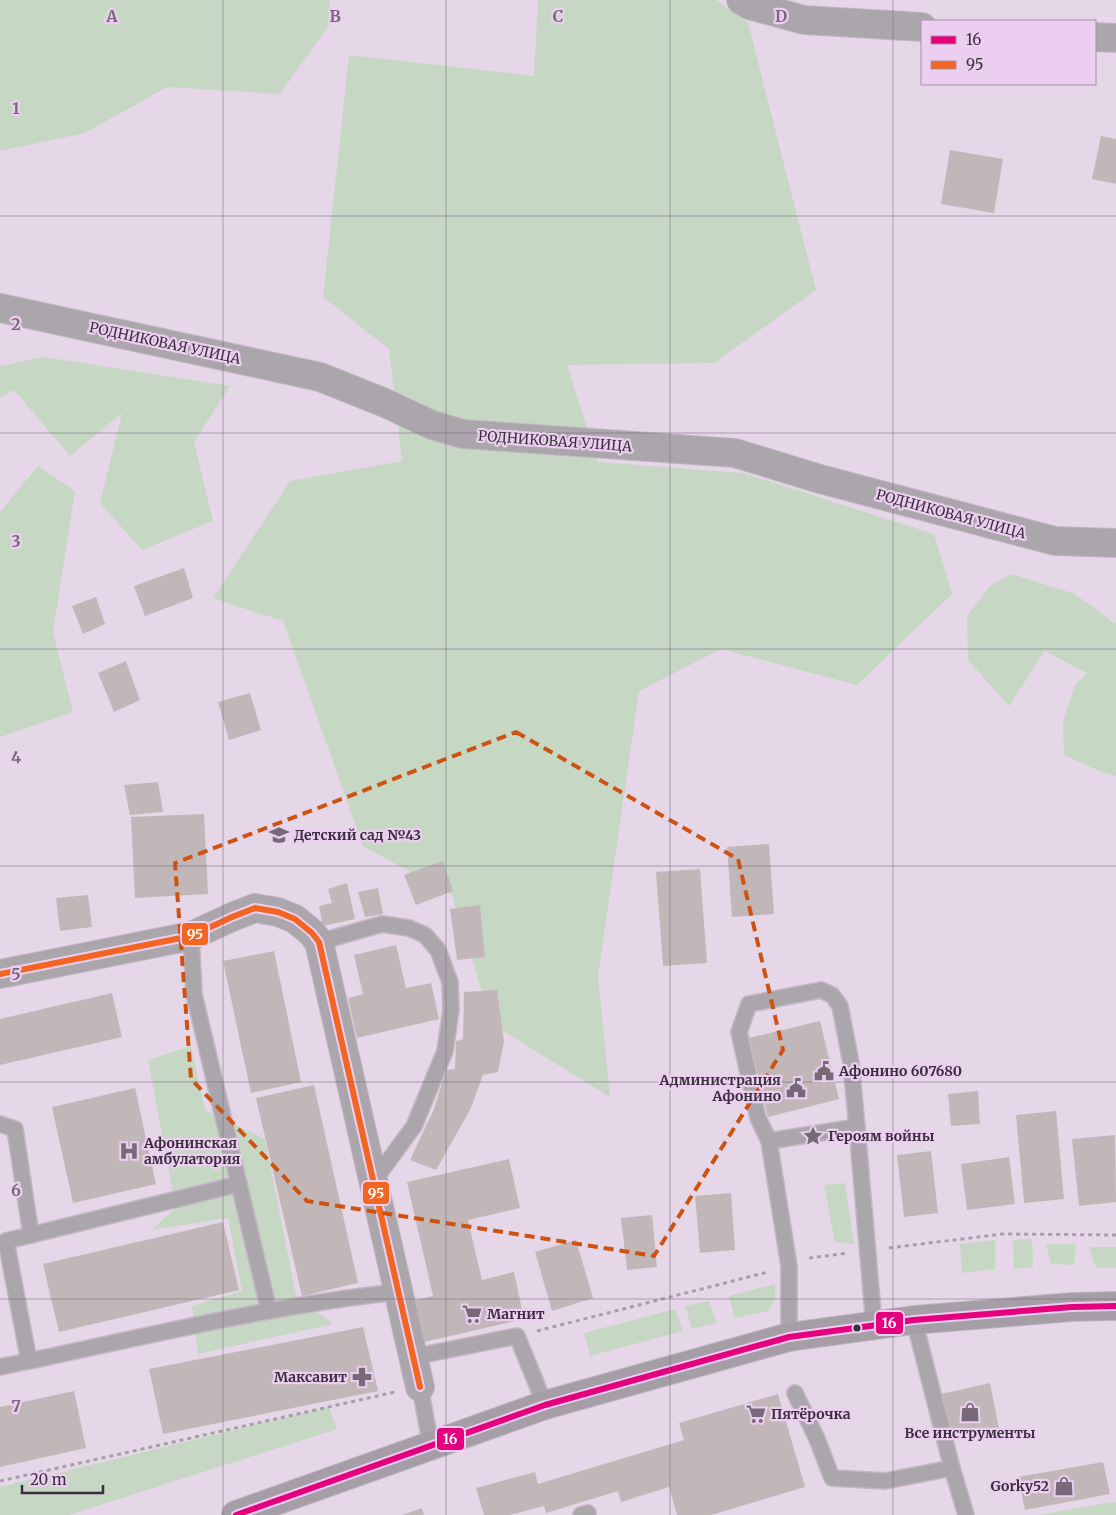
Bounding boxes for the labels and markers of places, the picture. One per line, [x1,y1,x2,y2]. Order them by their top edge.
school or university icon: Детский сад №43 [268,824,290,846]
place label: Детский сад №43 [294,826,421,844]
public building icon: Афонино 607680 [813,1060,835,1082]
place label: Афонино 607680 [838,1062,962,1080]
place label: Администрация Афонино [658,1071,781,1105]
public building icon: Администрация Афонино [785,1077,807,1099]
place icon: Героям войны [802,1125,824,1147]
place label: Героям войны [828,1127,935,1145]
place label: Афонинская амбулатория [143,1134,241,1168]
hospital icon: Афонинская амбулатория [118,1140,140,1162]
supermarket icon: Магнит [461,1303,483,1325]
place label: Магнит [487,1305,545,1323]
unlabelled marker [852,1323,862,1333]
pharmacy icon: Максавит [351,1366,373,1388]
place label: Максавит [274,1368,347,1386]
shop icon: Все инструменты [959,1401,981,1423]
supermarket icon: Пятёрочка [745,1403,767,1425]
place label: Пятёрочка [771,1405,851,1423]
place label: Все инструменты [904,1424,1036,1442]
shop icon: Gorky52 [1053,1475,1075,1497]
place label: Gorky52 [991,1477,1049,1495]

